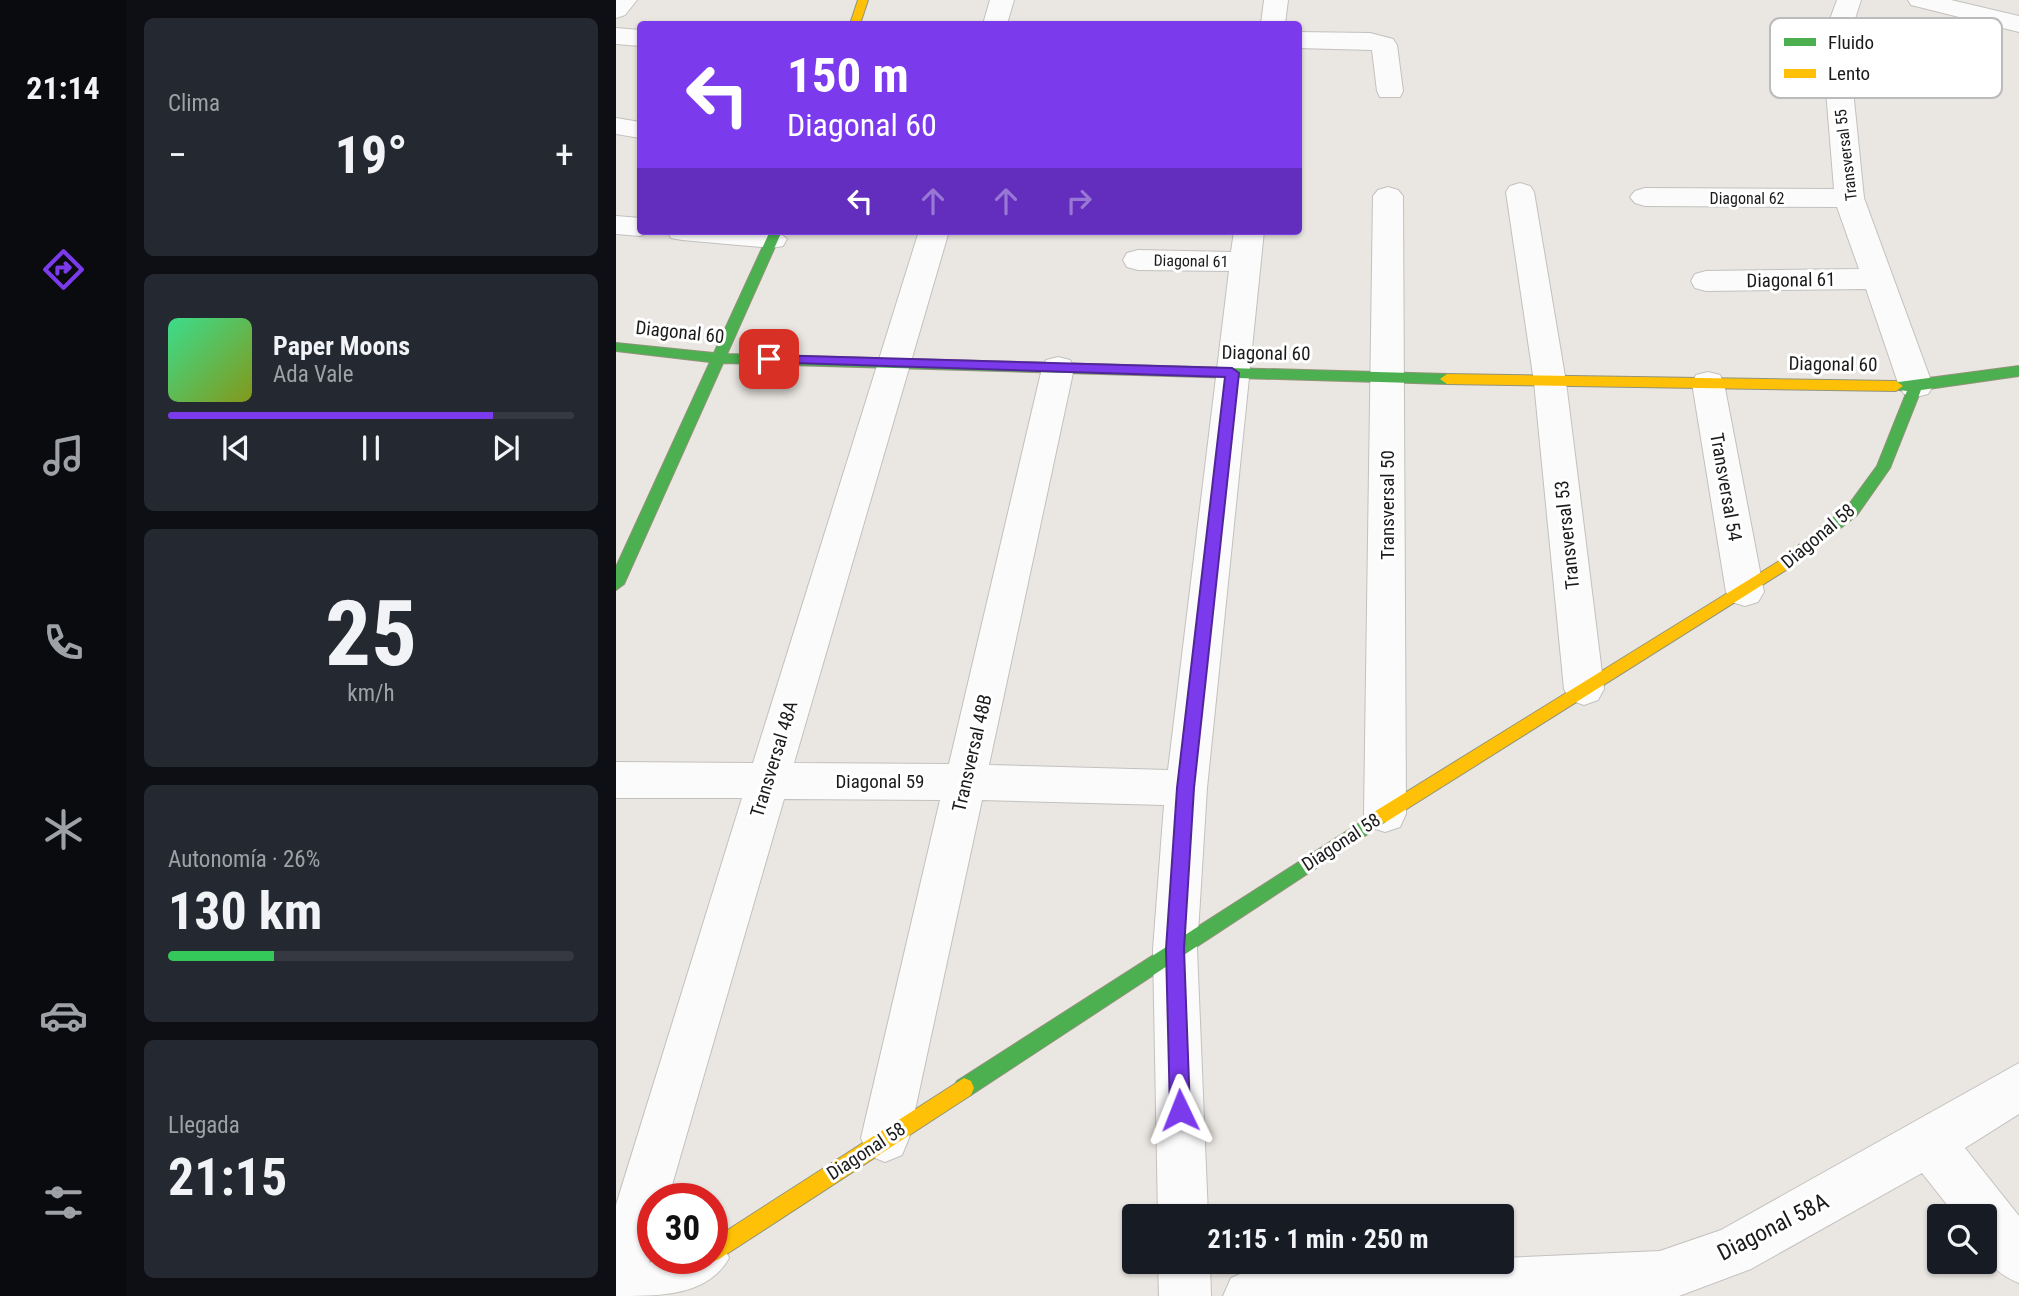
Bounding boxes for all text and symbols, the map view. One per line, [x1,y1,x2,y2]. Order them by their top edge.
legend [1770,18,2002,98]
text: Fluido [1828,31,1874,54]
text: 150 m [787,47,909,104]
icon: left [672,49,763,140]
text: Lento [1828,62,1870,85]
text: 21:14 [26,69,100,107]
text: Clima [168,90,220,117]
text: Diagonal 60 [787,106,937,144]
street label: Transversal 55 [1831,108,1861,202]
text: 19° [335,125,407,186]
text: − [168,133,187,177]
text: + [555,133,574,177]
icon: left [841,182,879,220]
icon: ahead [914,182,952,220]
icon: ahead [987,182,1025,220]
icon: right [1060,182,1098,220]
street label: Diagonal 62 [1710,189,1785,208]
icon: directions [39,245,88,294]
street label: Diagonal 61 [1153,251,1229,271]
street label: Diagonal 61 [1746,268,1836,292]
street label: Diagonal 60 [635,316,725,348]
pin [739,329,799,389]
text: Paper Moons [273,331,410,361]
icon: arrive [750,340,788,378]
street label: Diagonal 60 [1221,341,1311,365]
street label: Diagonal 60 [1788,352,1878,376]
text: Ada Vale [273,361,353,388]
icon: previous [217,429,255,467]
icon: pause [352,429,390,467]
icon: next [487,429,525,467]
icon: music [39,431,88,480]
street label: Transversal 54 [1705,431,1747,543]
street label: Transversal 50 [1376,450,1399,560]
street label: Transversal 53 [1550,479,1584,591]
street label: Diagonal 58 [1777,499,1859,573]
text: 25 [325,581,417,687]
icon: phone [39,618,88,667]
text: km/h [347,680,395,707]
street label: Transversal 48B [947,692,997,814]
street label: Transversal 48A [745,698,803,820]
street label: Diagonal 59 [836,770,925,793]
icon: climate [39,805,88,854]
street label: Diagonal 58 [1297,808,1385,876]
text: Autonomía · 26% [168,846,320,873]
text: 130 km [168,881,322,942]
icon: car [39,991,88,1040]
position arrow [1143,1073,1217,1147]
text: Llegada [168,1112,240,1139]
street label: Diagonal 58 [822,1117,910,1185]
text: 21:15 [168,1147,287,1208]
icon: filters [39,1178,88,1227]
speed limit sign: 30 [637,1183,728,1274]
street label: Diagonal 58A [1713,1188,1833,1266]
map controls [1927,1204,1997,1274]
button: search [1927,1204,1997,1274]
text: 21:15 · 1 min · 250 m [1208,1224,1428,1254]

